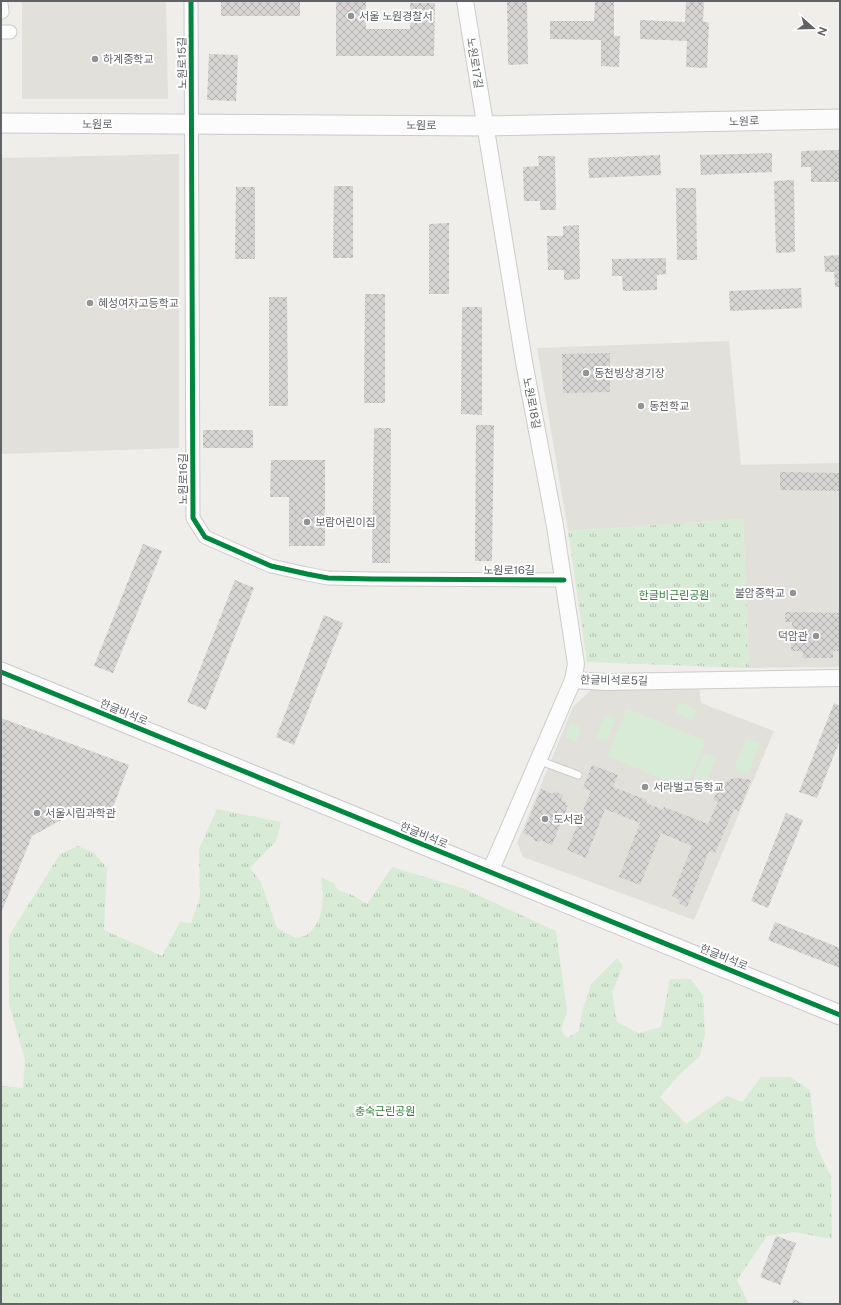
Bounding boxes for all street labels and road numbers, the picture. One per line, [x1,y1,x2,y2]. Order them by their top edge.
street label: 노원로15길 [176,37,188,89]
street label: 노원로17길 [465,37,485,89]
street label: 노원로 [729,114,759,128]
street label: 노원로 [82,118,112,130]
street label: 노원로 [406,119,436,131]
street label: 노원로18길 [521,376,543,430]
street label: 노원로16길 [177,453,189,505]
street label: 노원로16길 [483,564,535,576]
street label: 한글비석로5길 [580,673,648,687]
street label: 한글비석로 [98,697,150,727]
street label: 한글비석로 [398,820,450,850]
street label: 한글비석로 [698,942,750,972]

